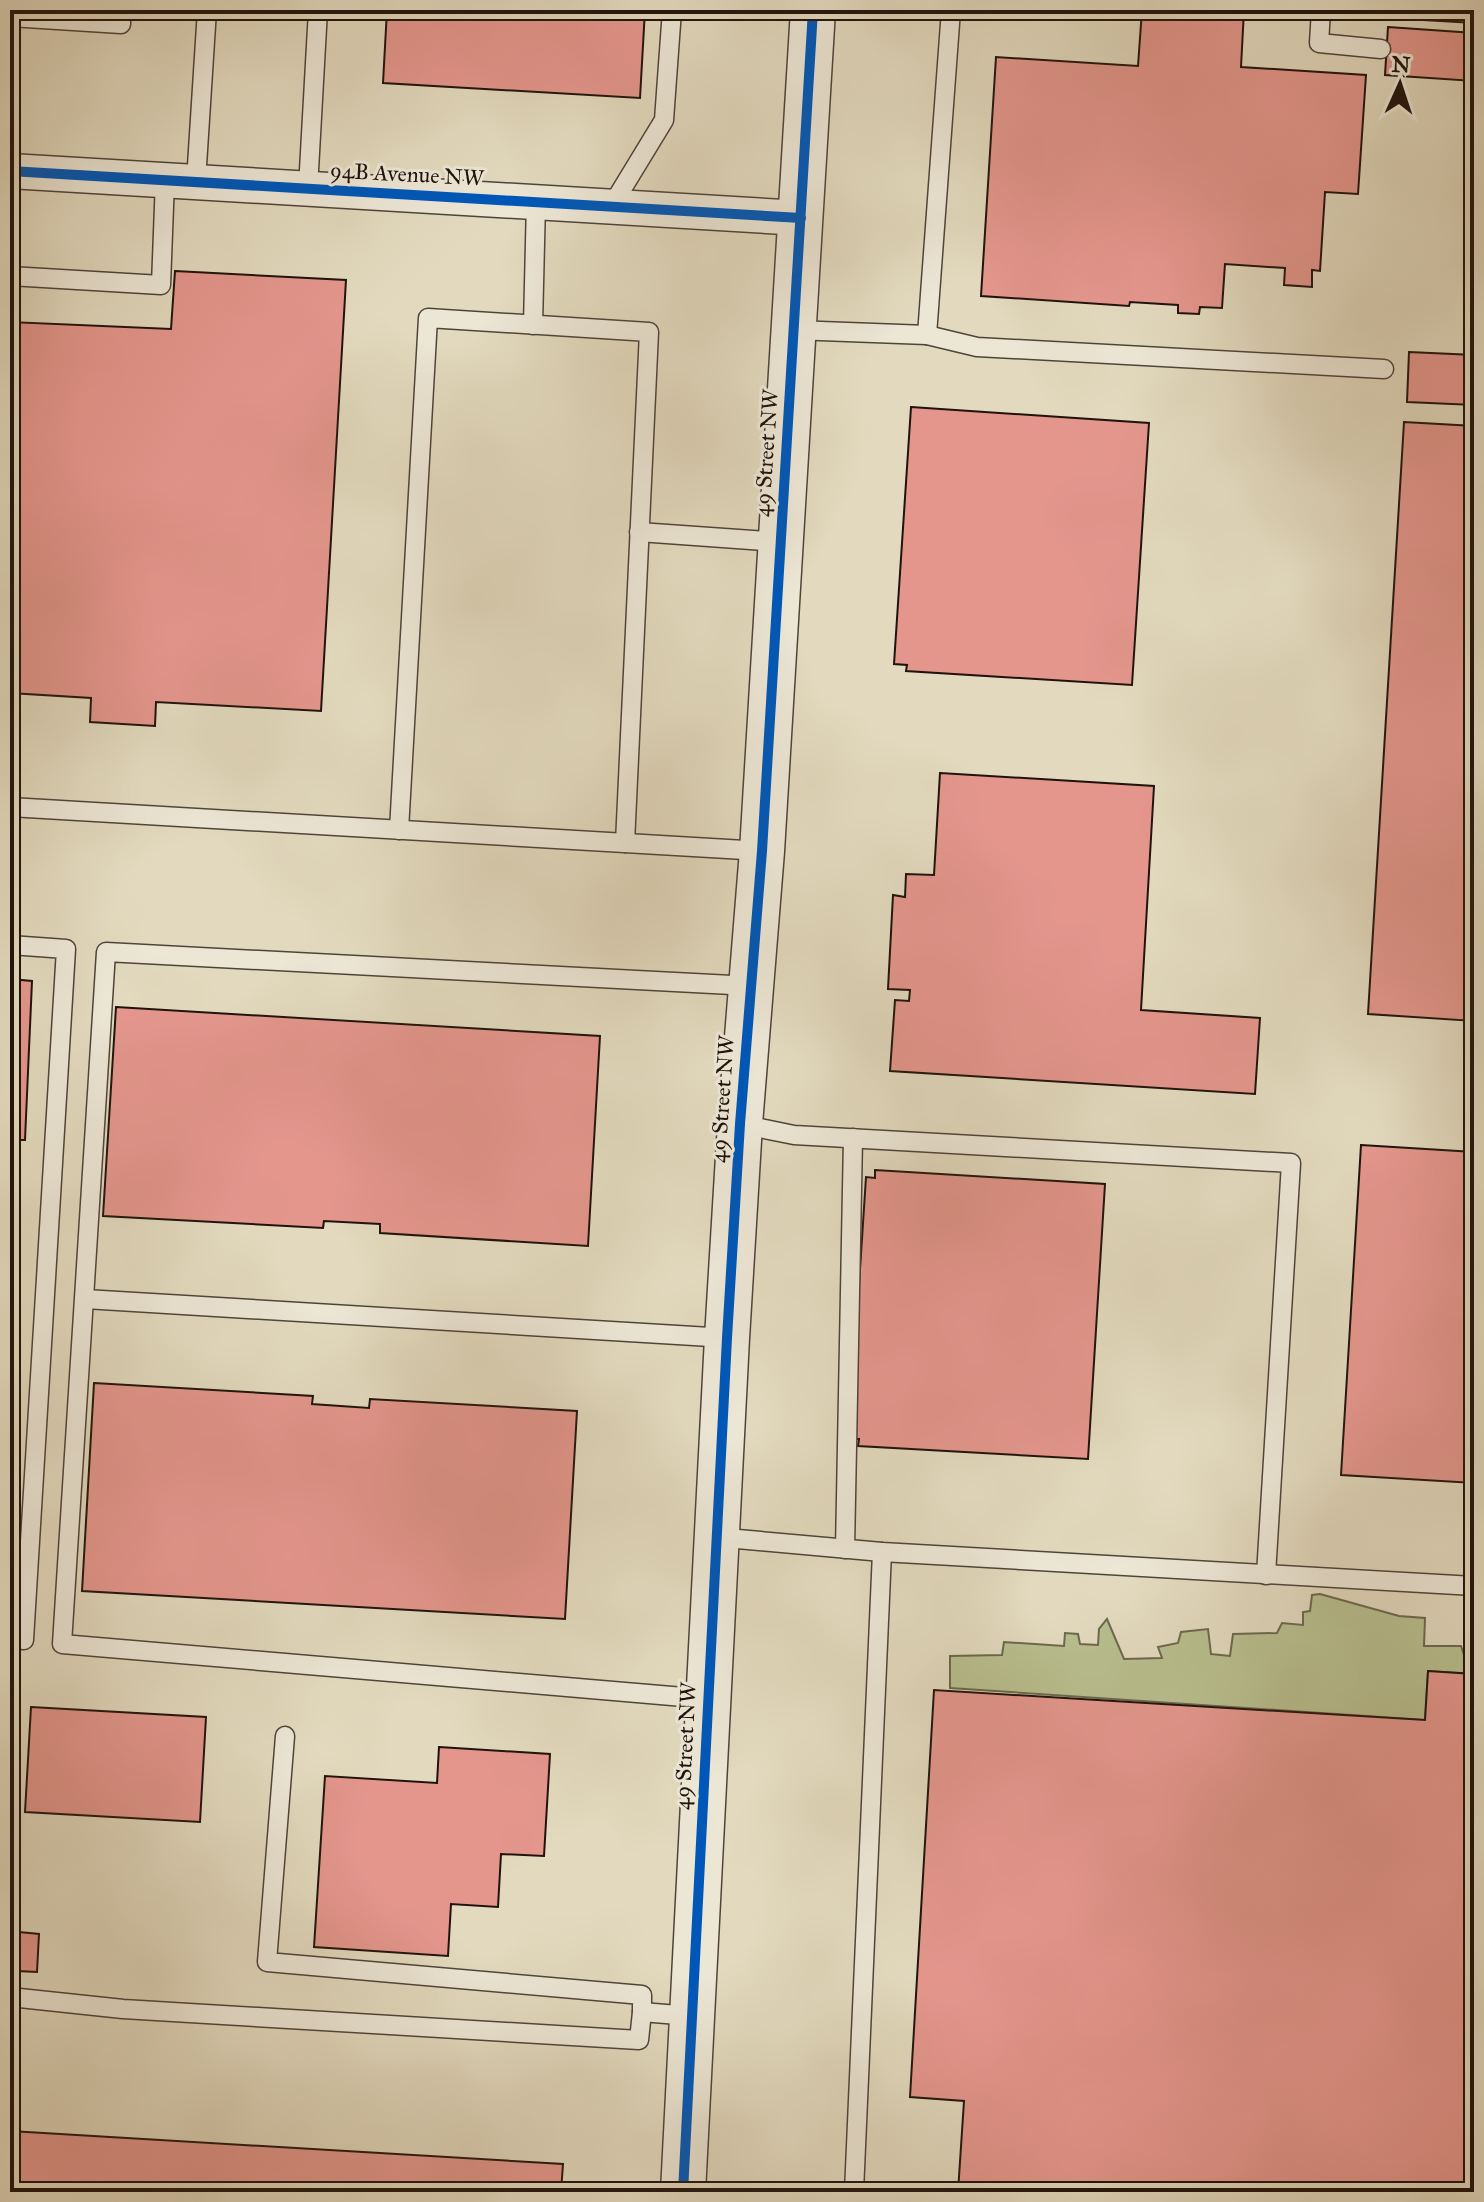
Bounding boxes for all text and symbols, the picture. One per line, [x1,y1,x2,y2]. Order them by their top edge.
north arrow [1360,44,1440,124]
text: N [1391,51,1411,79]
street label: 94B Avenue NW [330,156,486,192]
street label: 49 Street NW [748,387,784,518]
street label: 49 Street NW [704,1033,740,1164]
street label: 49 Street NW [668,1680,702,1810]

